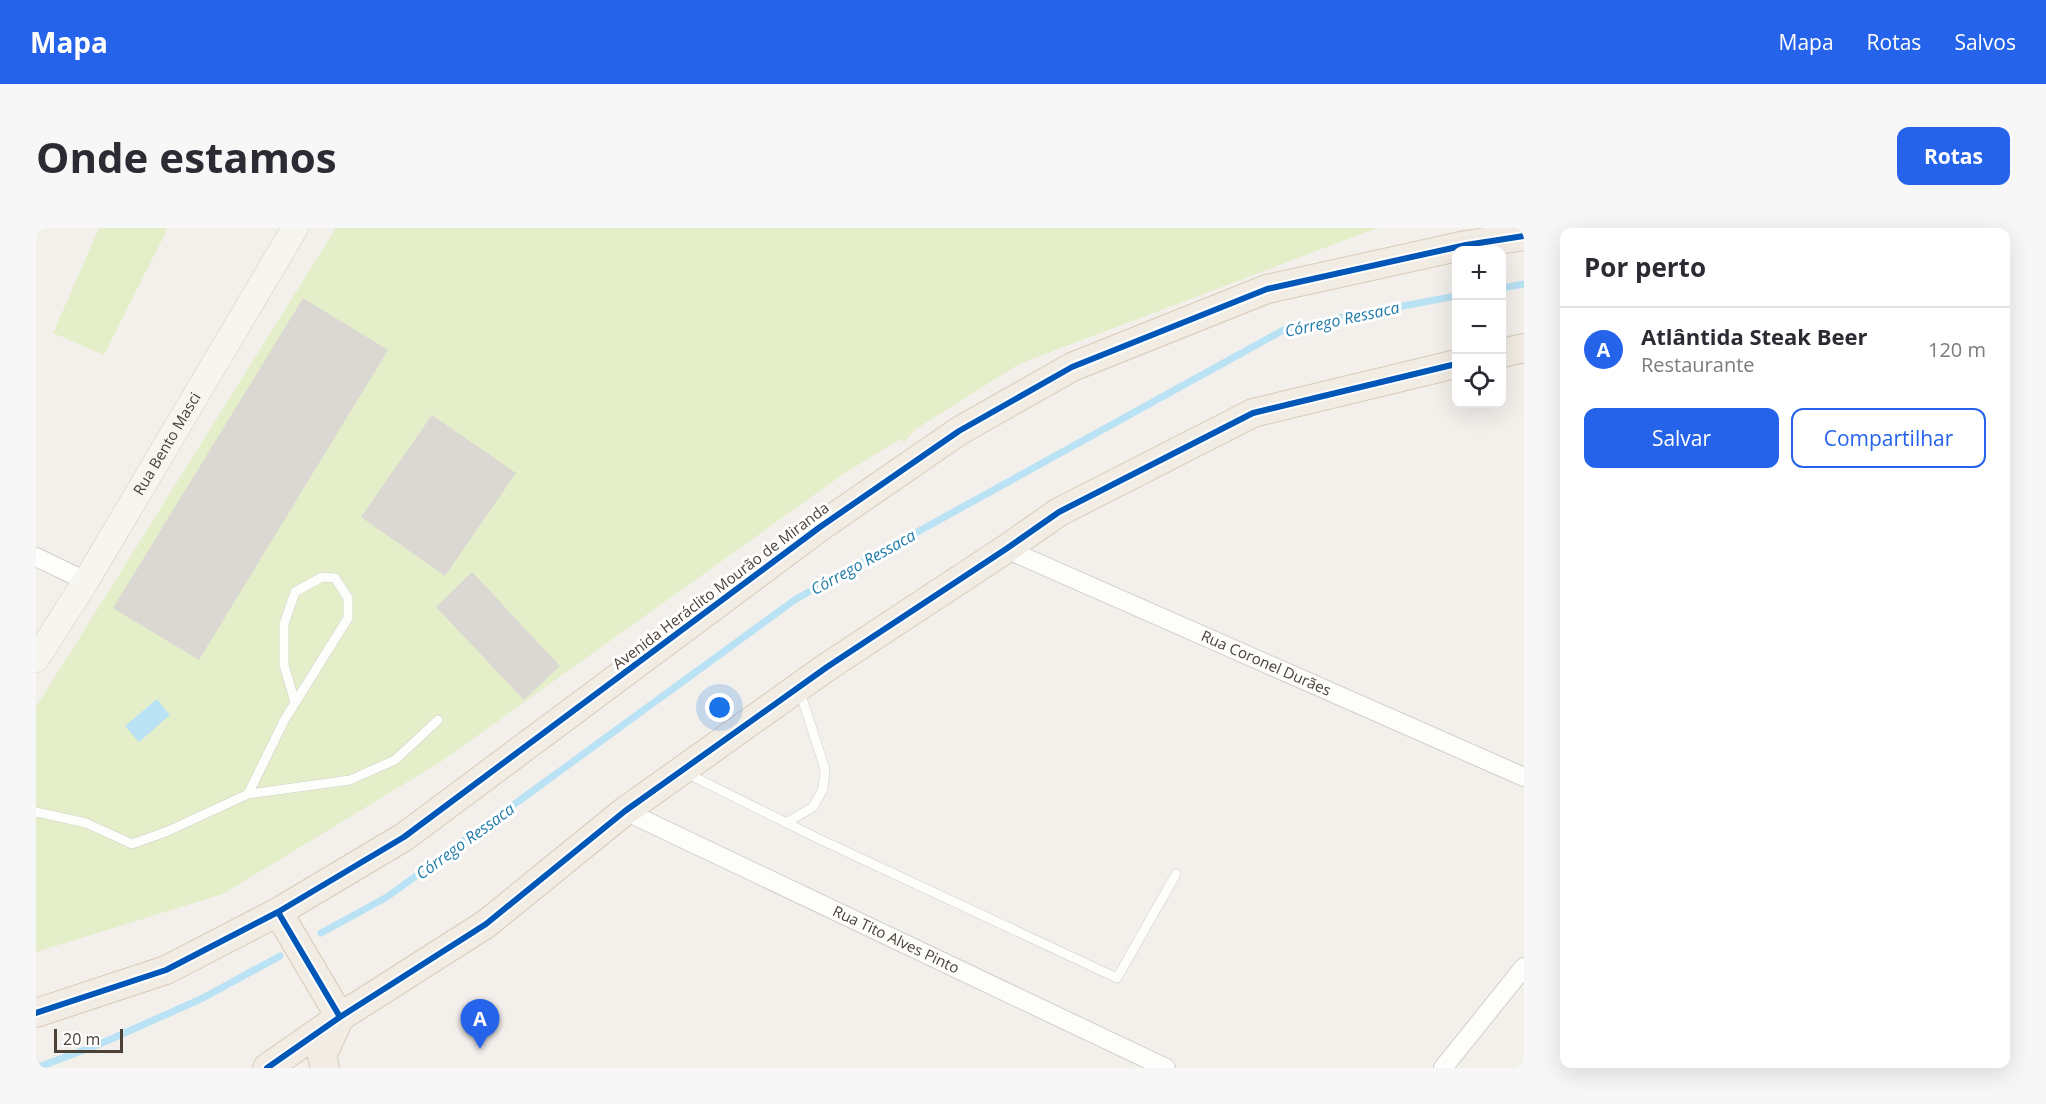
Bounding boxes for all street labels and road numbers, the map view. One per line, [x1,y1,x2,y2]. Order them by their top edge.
street label: Rua Bento Masci [128,388,205,499]
street label: Avenida Heráclito Mourão de Miranda [608,497,833,673]
street label: Rua Coronel Durães [1198,625,1334,700]
street label: Rua Tito Alves Pinto [830,900,963,977]

